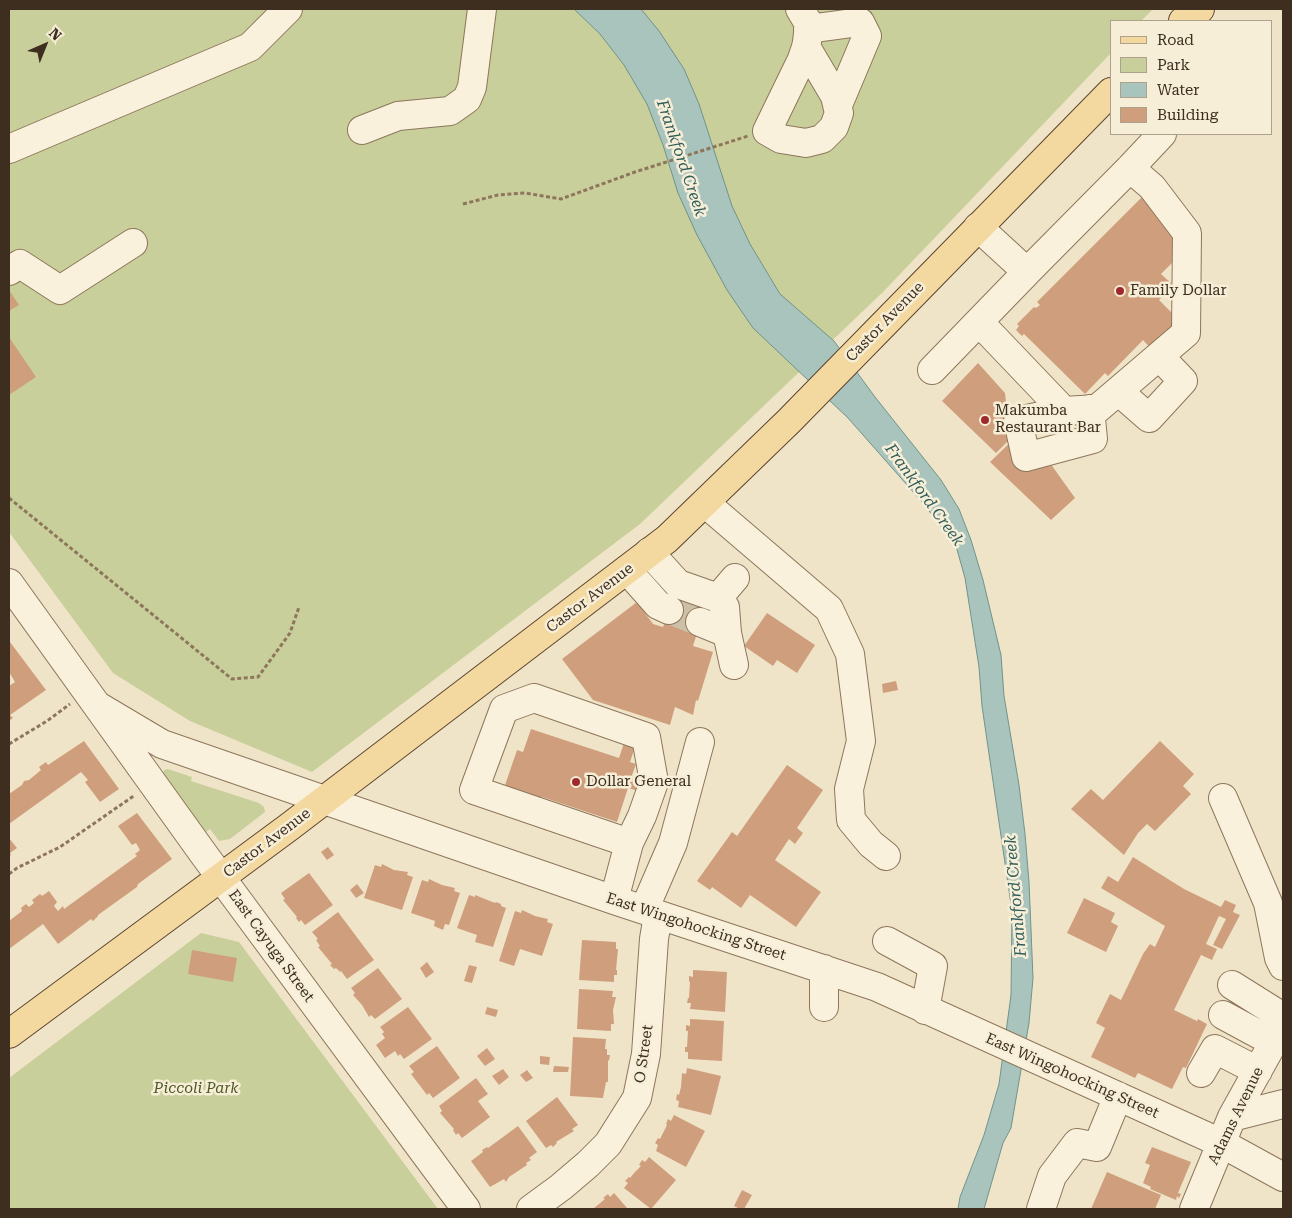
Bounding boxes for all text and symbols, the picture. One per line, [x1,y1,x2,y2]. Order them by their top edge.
north arrow [20,20,70,70]
legend [1110,20,1272,135]
text: N [46,25,65,44]
text: Road [1157,31,1194,49]
text: Park [1157,56,1190,74]
text: Water [1157,81,1199,99]
water label: Frankford Creek [652,97,710,219]
text: Building [1157,106,1218,124]
street label: Castor Avenue [842,278,928,366]
place label: Family Dollar [1130,282,1227,300]
marker: Family Dollar [1114,285,1126,297]
place label: Makumba Restaurant Bar [995,402,1101,437]
marker: Makumba Restaurant Bar [979,414,991,426]
water label: Frankford Creek [880,440,968,550]
street label: Castor Avenue [543,559,637,637]
place label: Dollar General [586,773,691,791]
marker: Dollar General [570,776,582,788]
street label: Castor Avenue [220,804,314,882]
water label: Frankford Creek [1001,834,1031,958]
street label: East Cayuga Street [224,886,318,1006]
street label: East Wingohocking Street [604,889,788,965]
street label: O Street [631,1024,657,1084]
street label: East Wingohocking Street [982,1030,1162,1122]
street label: Adams Avenue [1205,1064,1267,1168]
park label: Piccoli Park [154,1080,238,1098]

